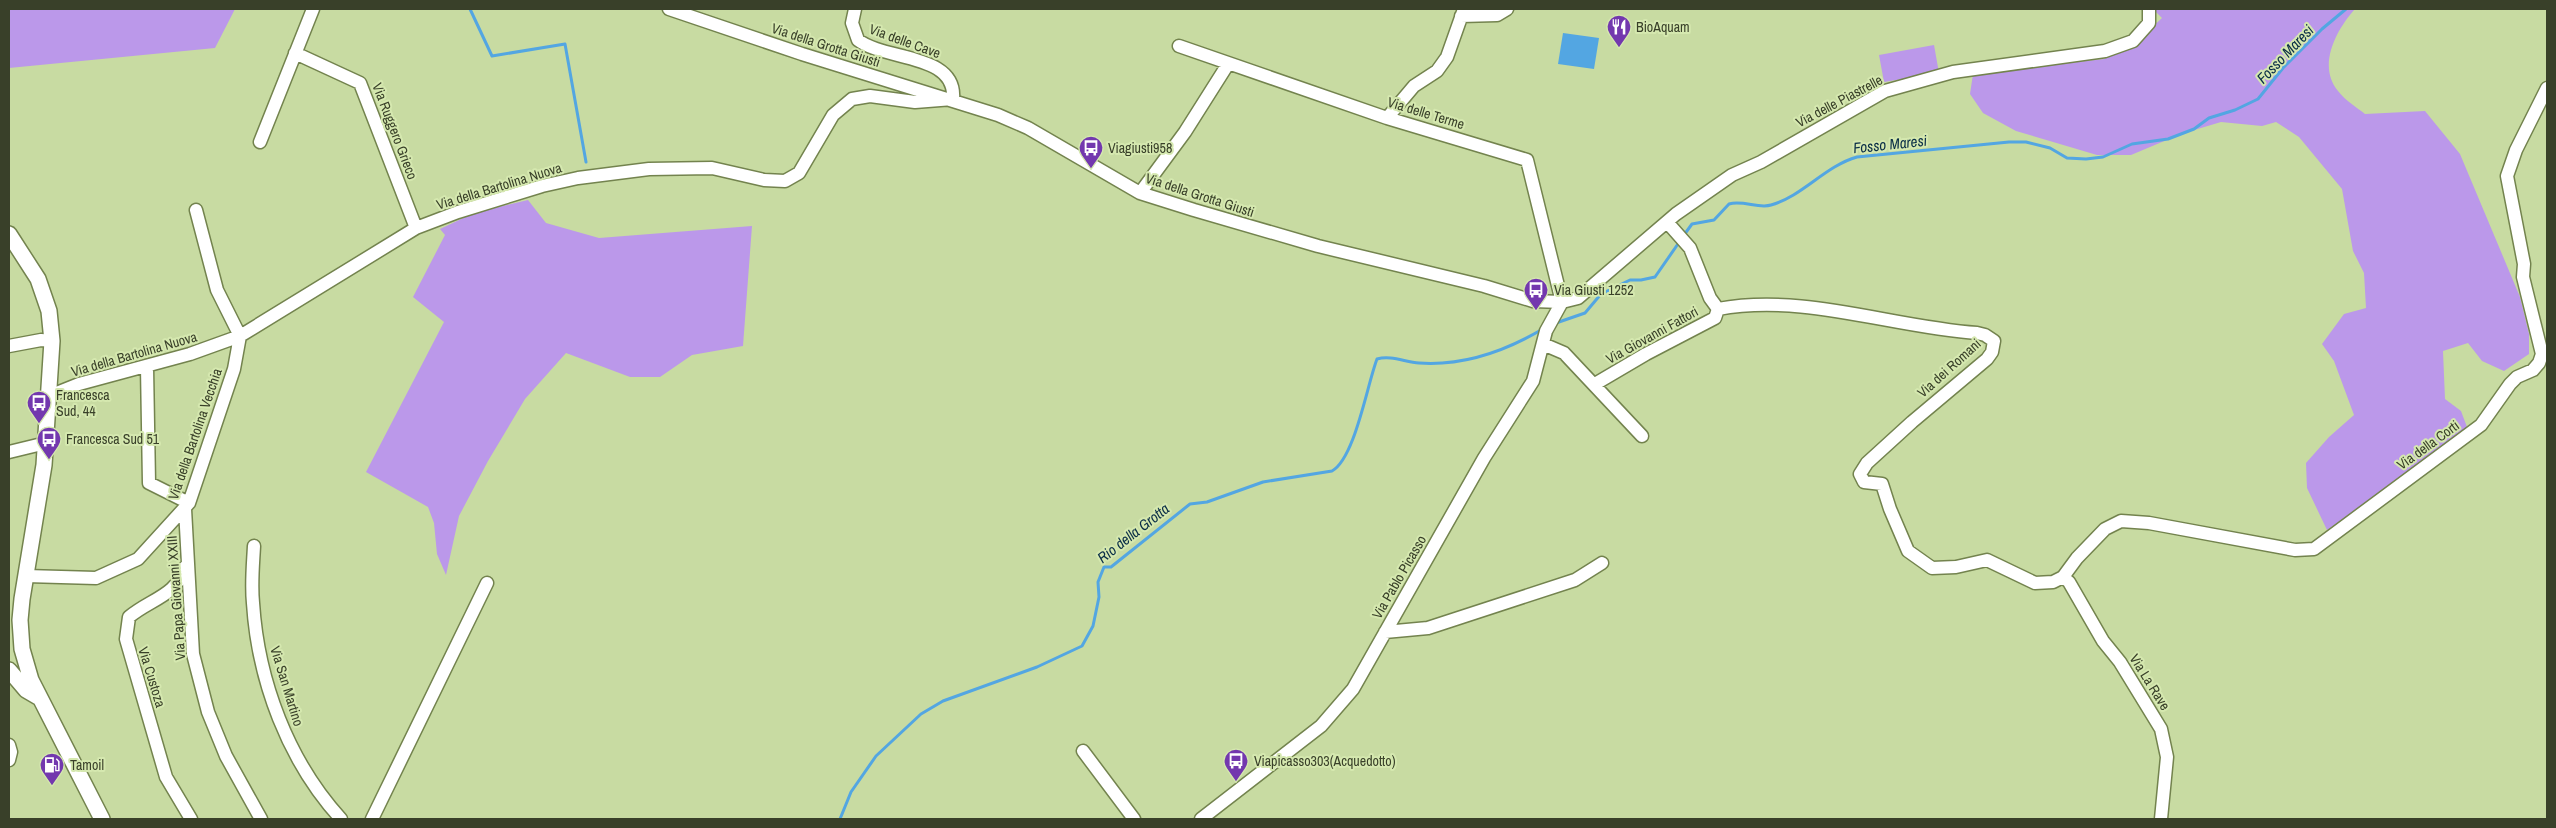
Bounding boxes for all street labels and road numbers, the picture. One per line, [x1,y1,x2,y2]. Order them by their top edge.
street label: Via della Grotta Giusti [769,19,883,71]
street label: Via delle Cave [867,20,943,62]
street label: Via delle Piastrelle [1793,71,1885,131]
street label: Via Ruggero Grieco [368,80,422,182]
street label: Via delle Terme [1385,93,1467,133]
street label: Via della Bartolina Nuova [434,158,564,214]
street label: Via della Grotta Giusti [1143,169,1257,221]
street label: Via Giovanni Fattori [1603,302,1701,368]
street label: Via della Bartolina Nuova [69,327,200,381]
street label: Via dei Romani [1913,335,1985,401]
street label: Via della Bartolina Vecchia [164,365,226,502]
street label: Via della Corti [2393,416,2463,474]
street label: Via Pablo Picasso [1368,532,1430,622]
street label: Via Papa Giovanni XXIII [163,535,189,661]
street label: Via San Martino [266,644,308,728]
street label: Via Custoza [134,645,170,710]
street label: Via La Rave [2126,651,2174,713]

